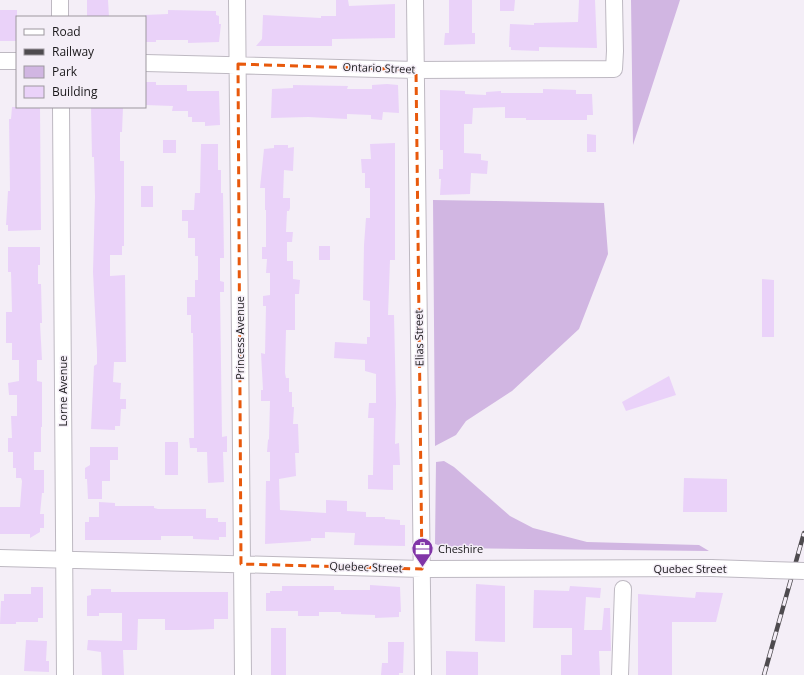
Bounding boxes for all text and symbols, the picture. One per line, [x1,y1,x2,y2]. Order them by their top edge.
legend [16,16,146,108]
text: Road [52,23,81,40]
text: Railway [52,43,95,60]
street label: Ontario Street [342,59,416,76]
text: Park [52,63,78,80]
text: Building [52,83,98,100]
street label: Princess Avenue [232,296,247,380]
street label: Elias Street [411,310,426,366]
street label: Lorne Avenue [55,356,70,426]
office icon: Cheshire [409,536,435,569]
place label: Cheshire [438,541,483,556]
street label: Quebec Street [329,558,403,575]
street label: Quebec Street [653,561,727,576]

